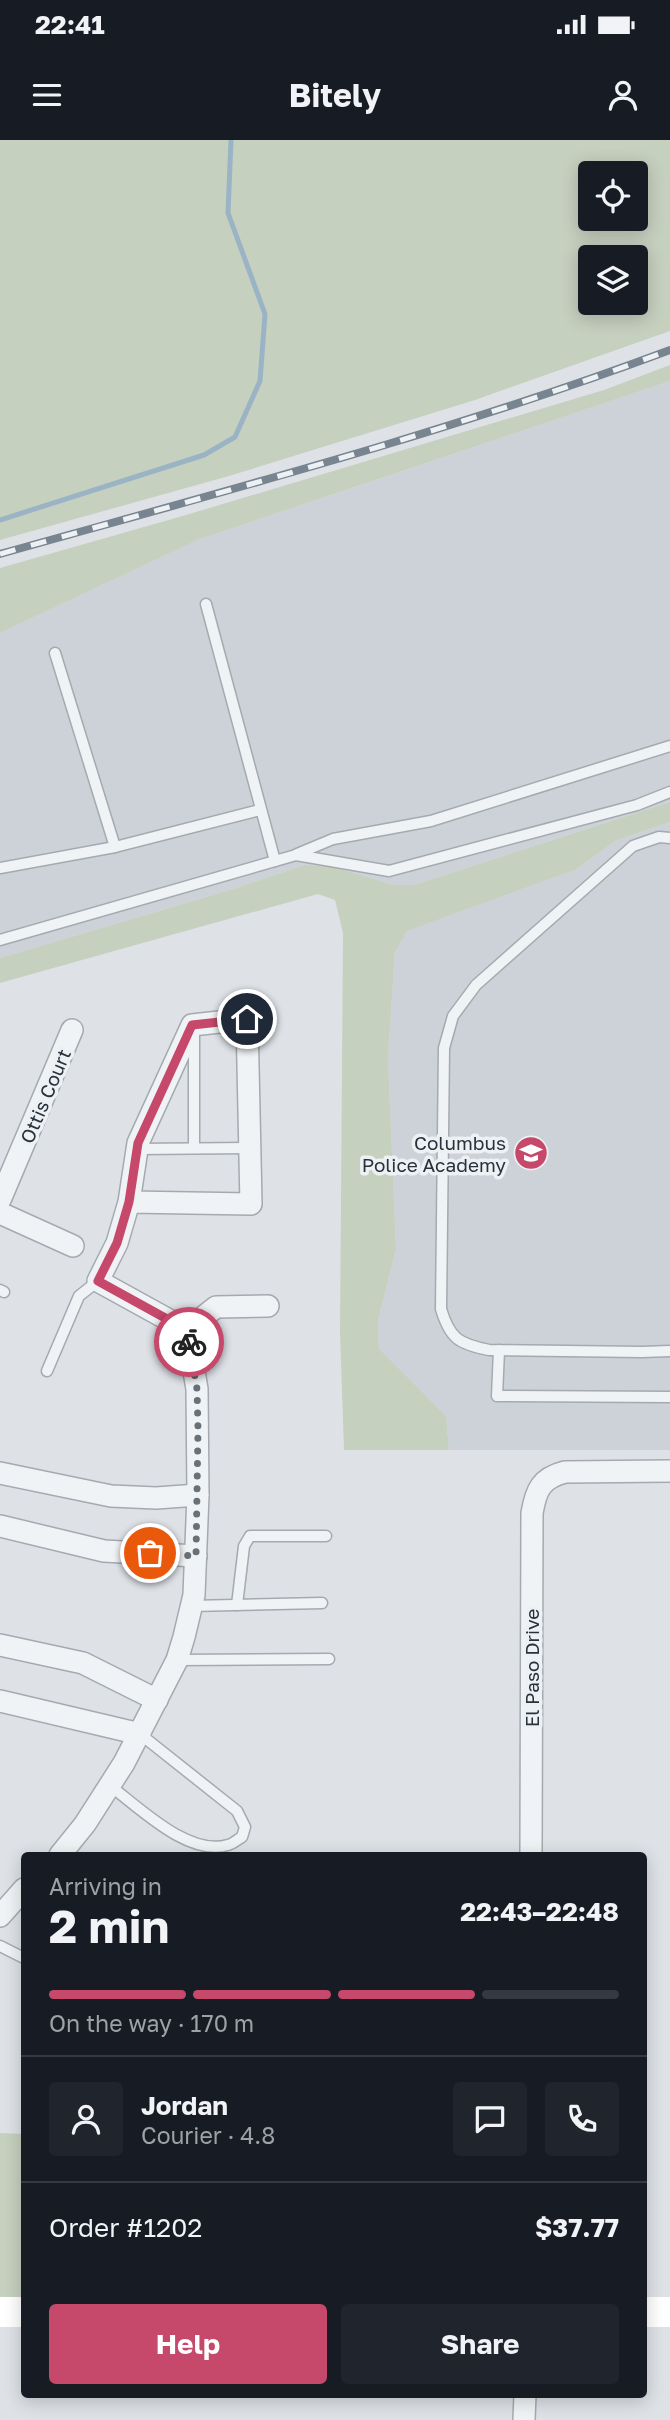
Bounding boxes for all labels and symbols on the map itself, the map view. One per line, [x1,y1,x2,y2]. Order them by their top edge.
pin [217,989,277,1049]
street label: Ottis Court [15,1045,75,1147]
place label: Columbus Police Academy [362,1131,506,1176]
school or university icon: Columbus Police Academy [512,1134,550,1172]
courier [154,1307,224,1377]
pin [120,1523,180,1583]
street label: El Paso Drive [520,1609,543,1727]

